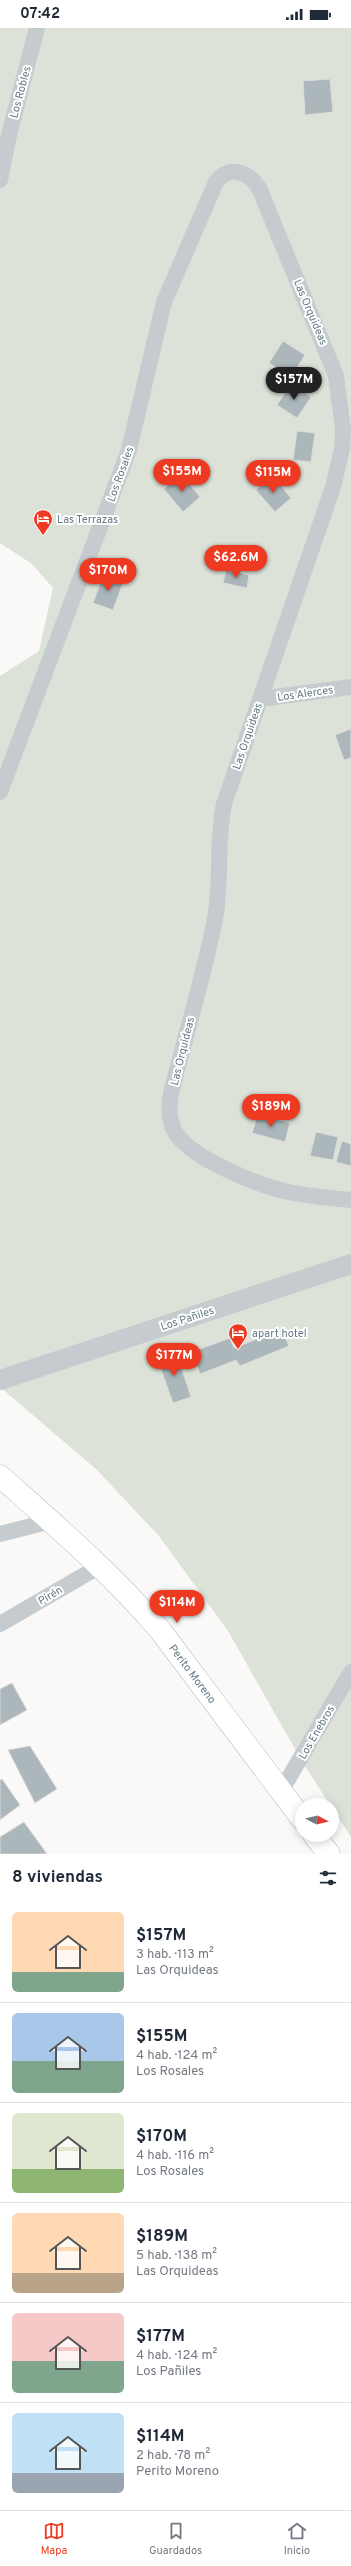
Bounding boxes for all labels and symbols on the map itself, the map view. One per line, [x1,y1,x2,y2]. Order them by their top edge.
street label: Los Robles [7,65,35,120]
street label: Las Orquideas [290,277,330,347]
pin: $157M [266,367,322,401]
street label: Los Rosales [104,445,137,504]
pin: $155M [154,459,210,493]
pin: $115M [245,460,301,494]
hotel icon: Las Terrazas [32,508,54,536]
place label: Las Terrazas [57,513,118,527]
pin: $62.6M [203,545,269,579]
pin: $170M [80,558,136,592]
street label: Los Alerces [276,683,334,705]
street label: Las Orquideas [230,701,266,772]
street label: Las Orquideas [168,1016,198,1087]
pin: $189M [243,1094,299,1128]
street label: Los Pañiles [159,1304,216,1334]
hotel icon: apart hotel [227,1322,249,1350]
place label: apart hotel [252,1327,307,1341]
pin: $177M [146,1343,202,1377]
street label: Pirén [36,1583,65,1608]
pin: $114M [149,1590,205,1624]
street label: Perito Moreno [165,1642,219,1707]
street label: Los Enebros [296,1703,338,1762]
north arrow [295,1798,339,1842]

